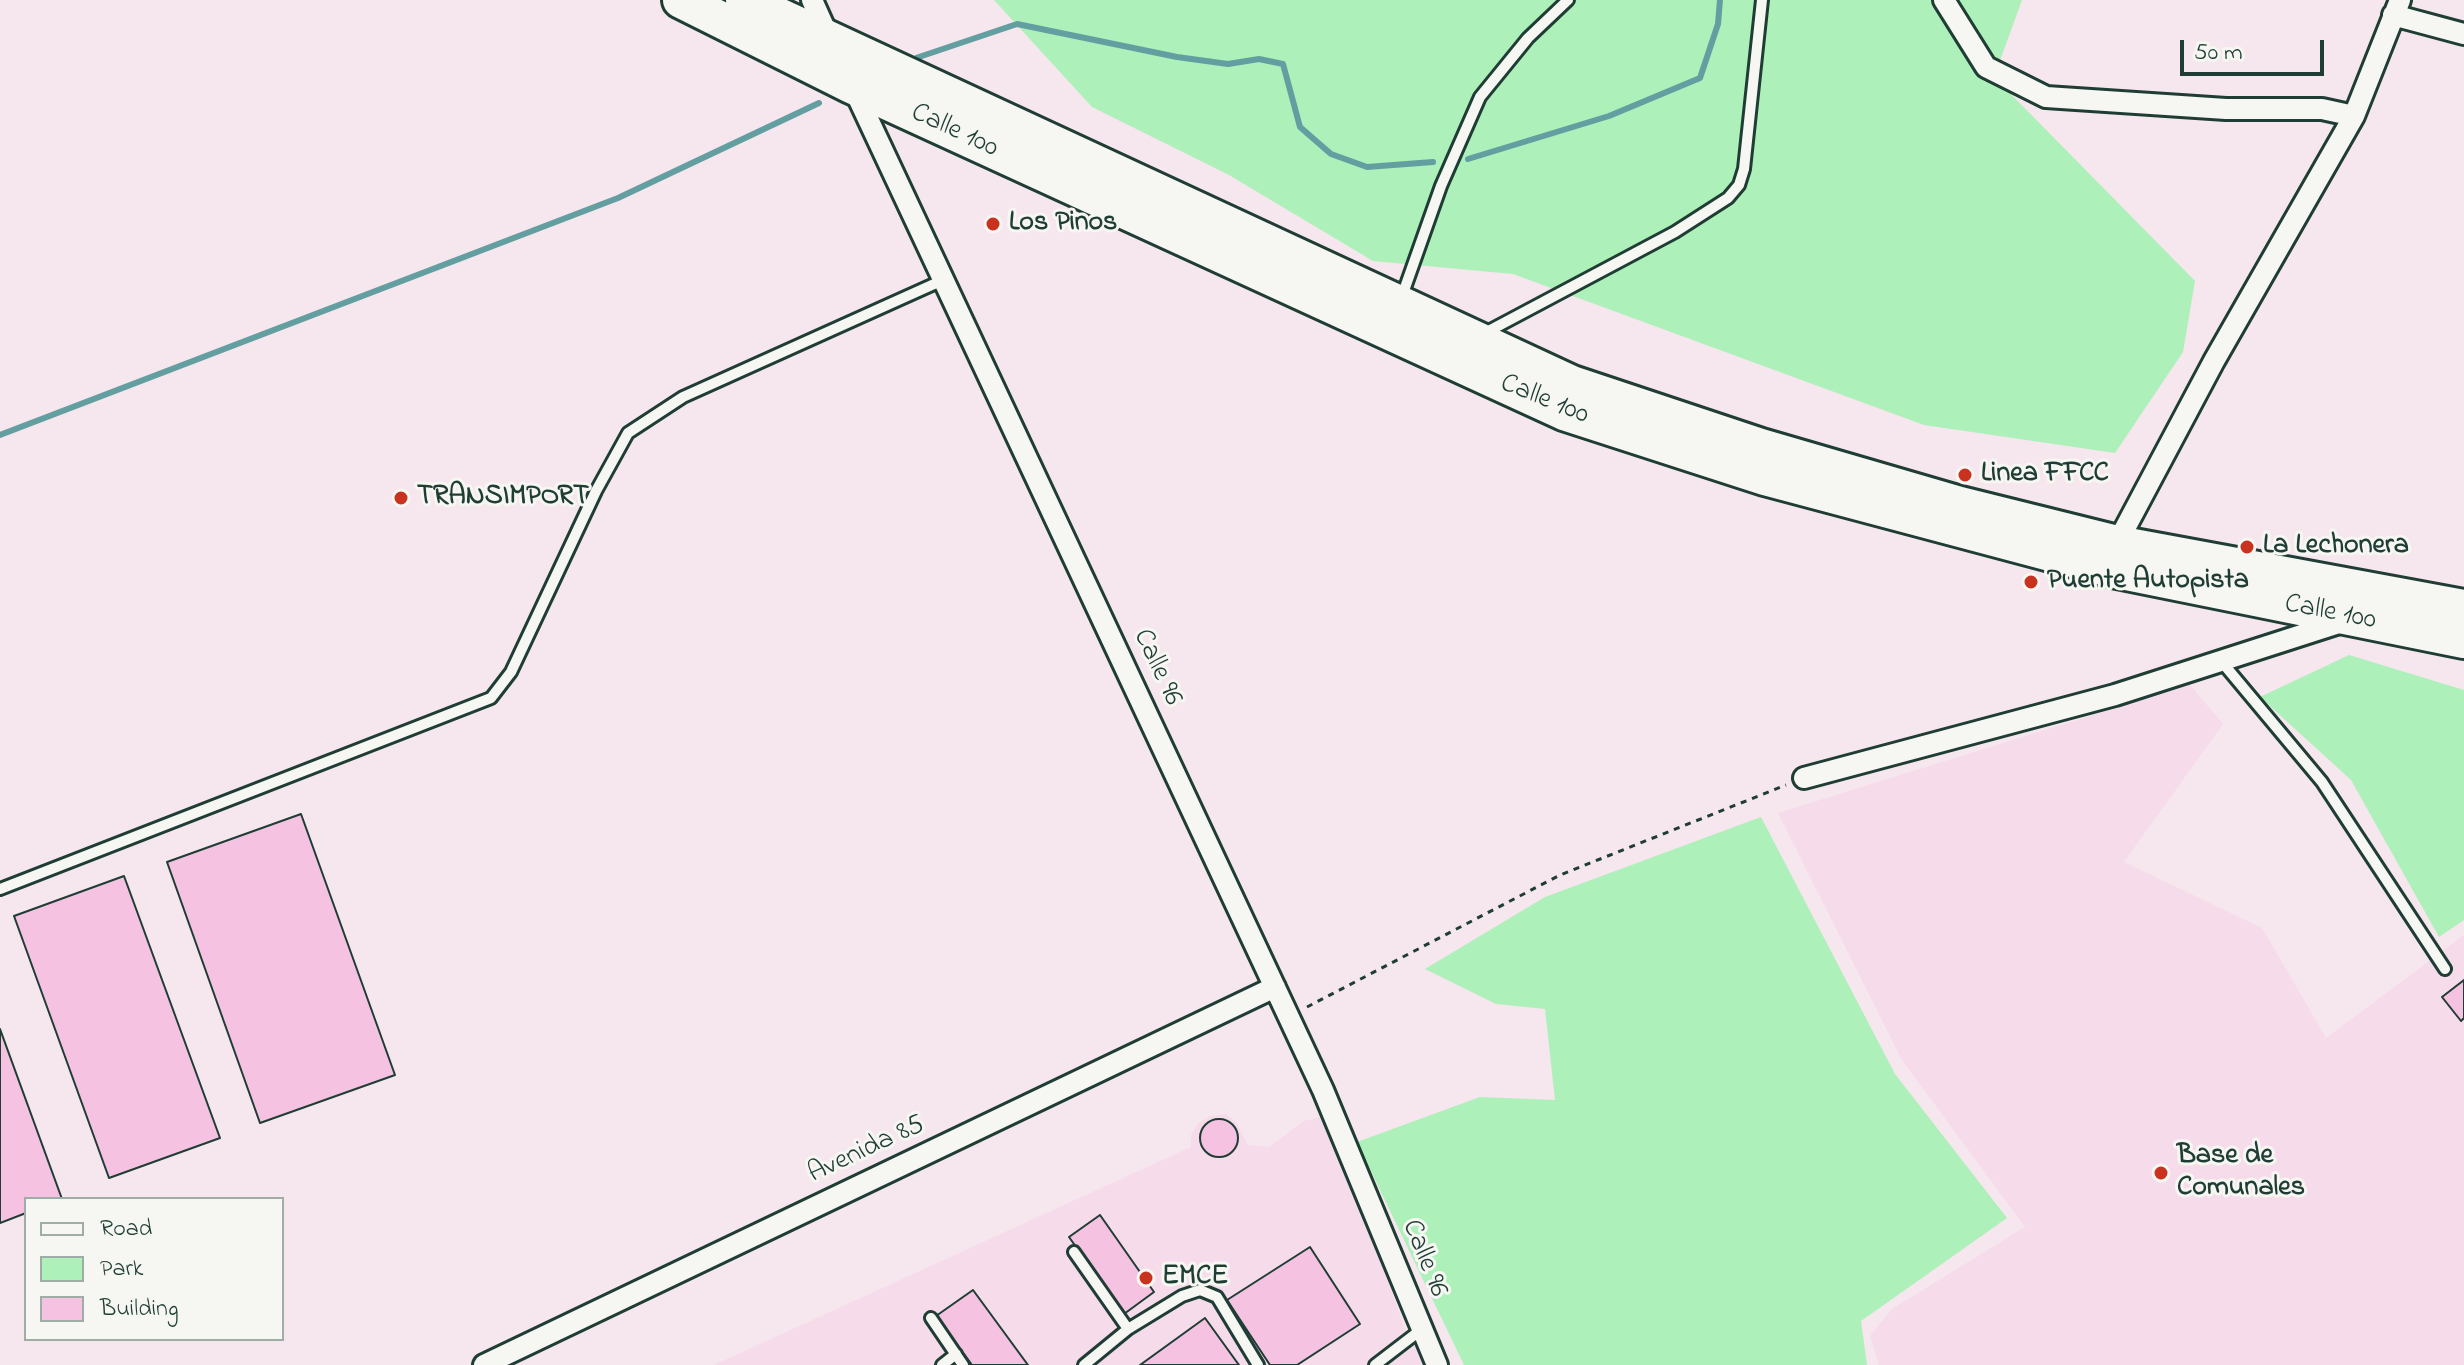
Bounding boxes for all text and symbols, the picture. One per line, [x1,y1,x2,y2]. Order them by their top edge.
scale bar [2184,24,2328,74]
text: 50 m [2194,36,2243,71]
street label: Calle 100 [905,97,1003,167]
place label: Los Pinos [1009,207,1117,241]
marker: Los Pinos [984,215,1002,233]
street label: Calle 100 [1495,368,1593,434]
place label: Linea FFCC [1981,458,2109,492]
marker: Linea FFCC [1956,466,1974,484]
place label: TRANSIMPORT [417,481,589,515]
marker: TRANSIMPORT [392,489,410,507]
place label: La Lechonera [2263,530,2409,564]
marker: La Lechonera [2238,538,2256,556]
place label: Puente Autopista [2047,565,2249,599]
marker: Puente Autopista [2022,573,2040,591]
street label: Calle 100 [2281,589,2379,639]
street label: Calle 96 [1124,625,1188,711]
street label: Avenida 85 [803,1109,931,1193]
place label: Base de Comunales [2177,1140,2305,1206]
marker: Base de Comunales [2152,1164,2170,1182]
legend [24,1197,284,1341]
text: Road [100,1212,152,1247]
street label: Calle 96 [1392,1216,1454,1302]
text: Park [100,1252,143,1287]
place label: EMCE [1162,1261,1228,1295]
marker: EMCE [1137,1269,1155,1287]
text: Building [100,1292,179,1327]

